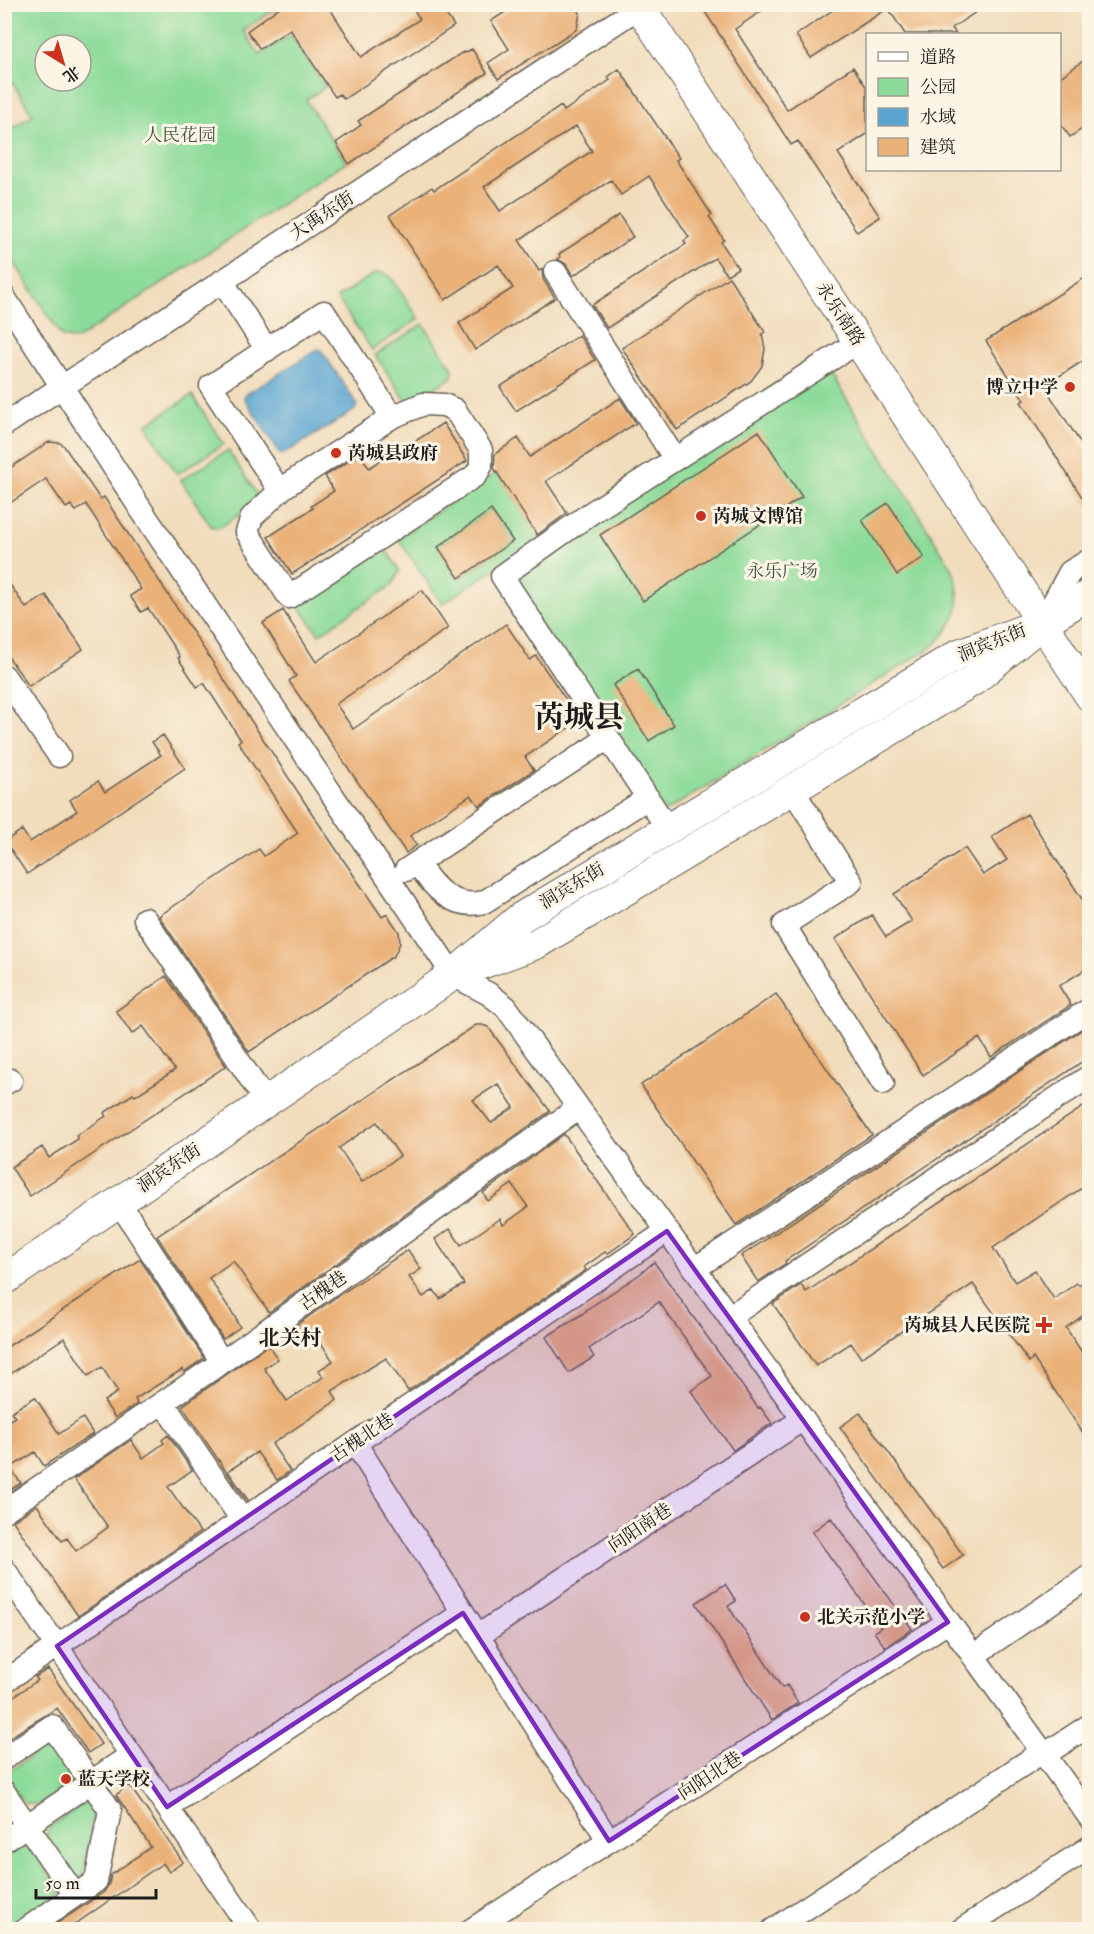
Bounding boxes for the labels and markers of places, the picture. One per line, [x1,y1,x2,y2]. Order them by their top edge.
place label: 博立中学 [986,376,1058,399]
marker: 博立中学 [1063,380,1077,394]
place label: 芮城县政府 [348,442,438,465]
marker: 芮城县政府 [329,446,343,460]
place label: 芮城文博馆 [713,505,803,528]
marker: 芮城文博馆 [694,509,708,523]
place label: 芮城县人民医院 [904,1314,1030,1337]
marker: 芮城县人民医院 [1035,1316,1053,1334]
place label: 北关示范小学 [817,1606,925,1629]
marker: 北关示范小学 [798,1610,812,1624]
place label: 蓝天学校 [78,1768,150,1791]
marker: 蓝天学校 [59,1772,73,1786]

